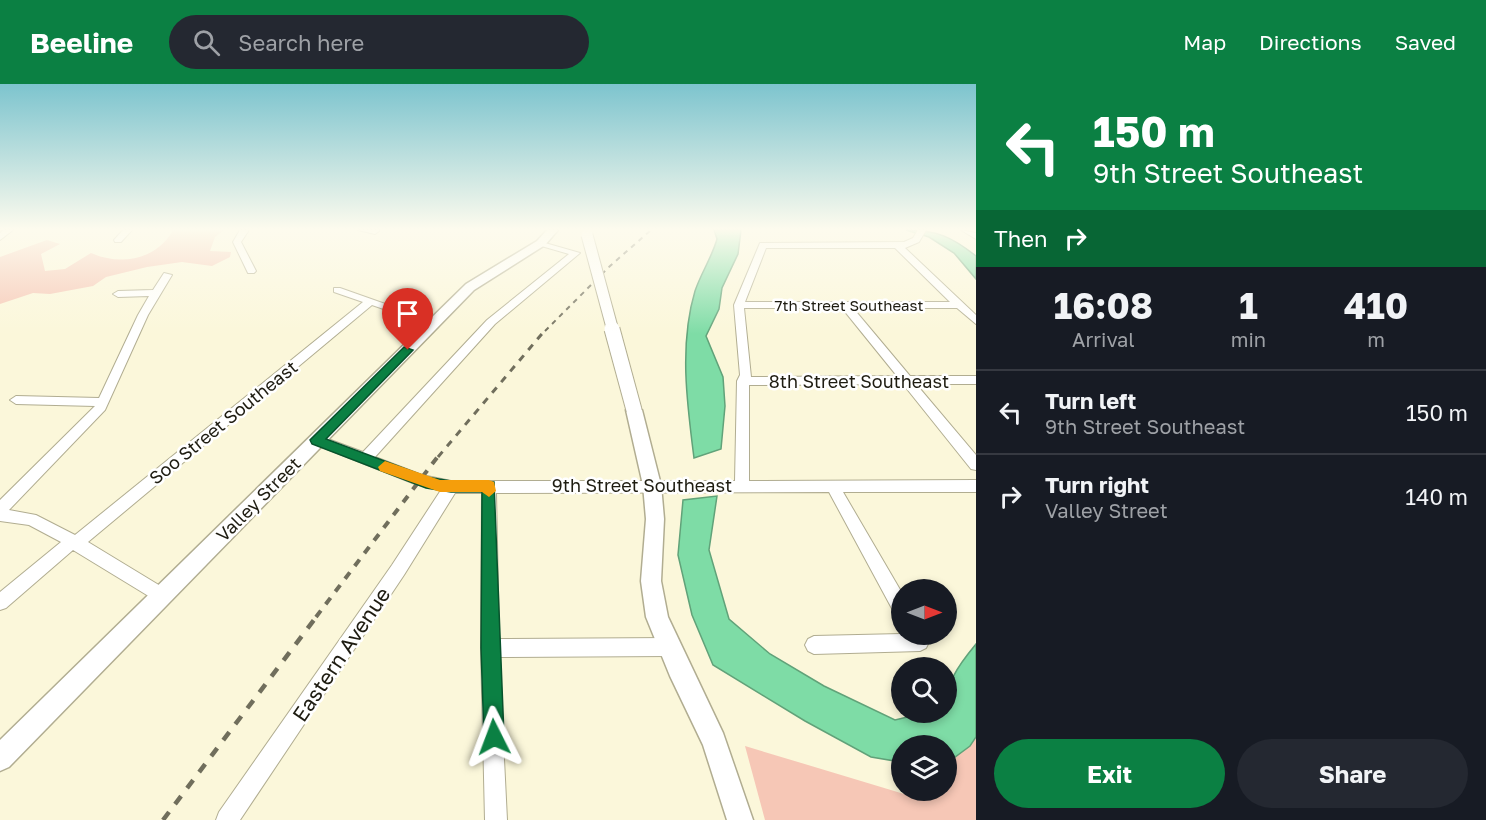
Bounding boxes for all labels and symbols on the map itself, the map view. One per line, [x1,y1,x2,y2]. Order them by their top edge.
pin [382,288,433,350]
street label: 7th Street Southeast [774,296,924,314]
street label: Soo Street Southeast [144,355,302,489]
street label: 8th Street Southeast [769,370,949,392]
street label: Valley Street [211,452,305,546]
street label: 9th Street Southeast [552,474,732,496]
north arrow [891,579,957,645]
street label: Eastern Avenue [286,582,396,726]
position arrow [462,705,526,769]

